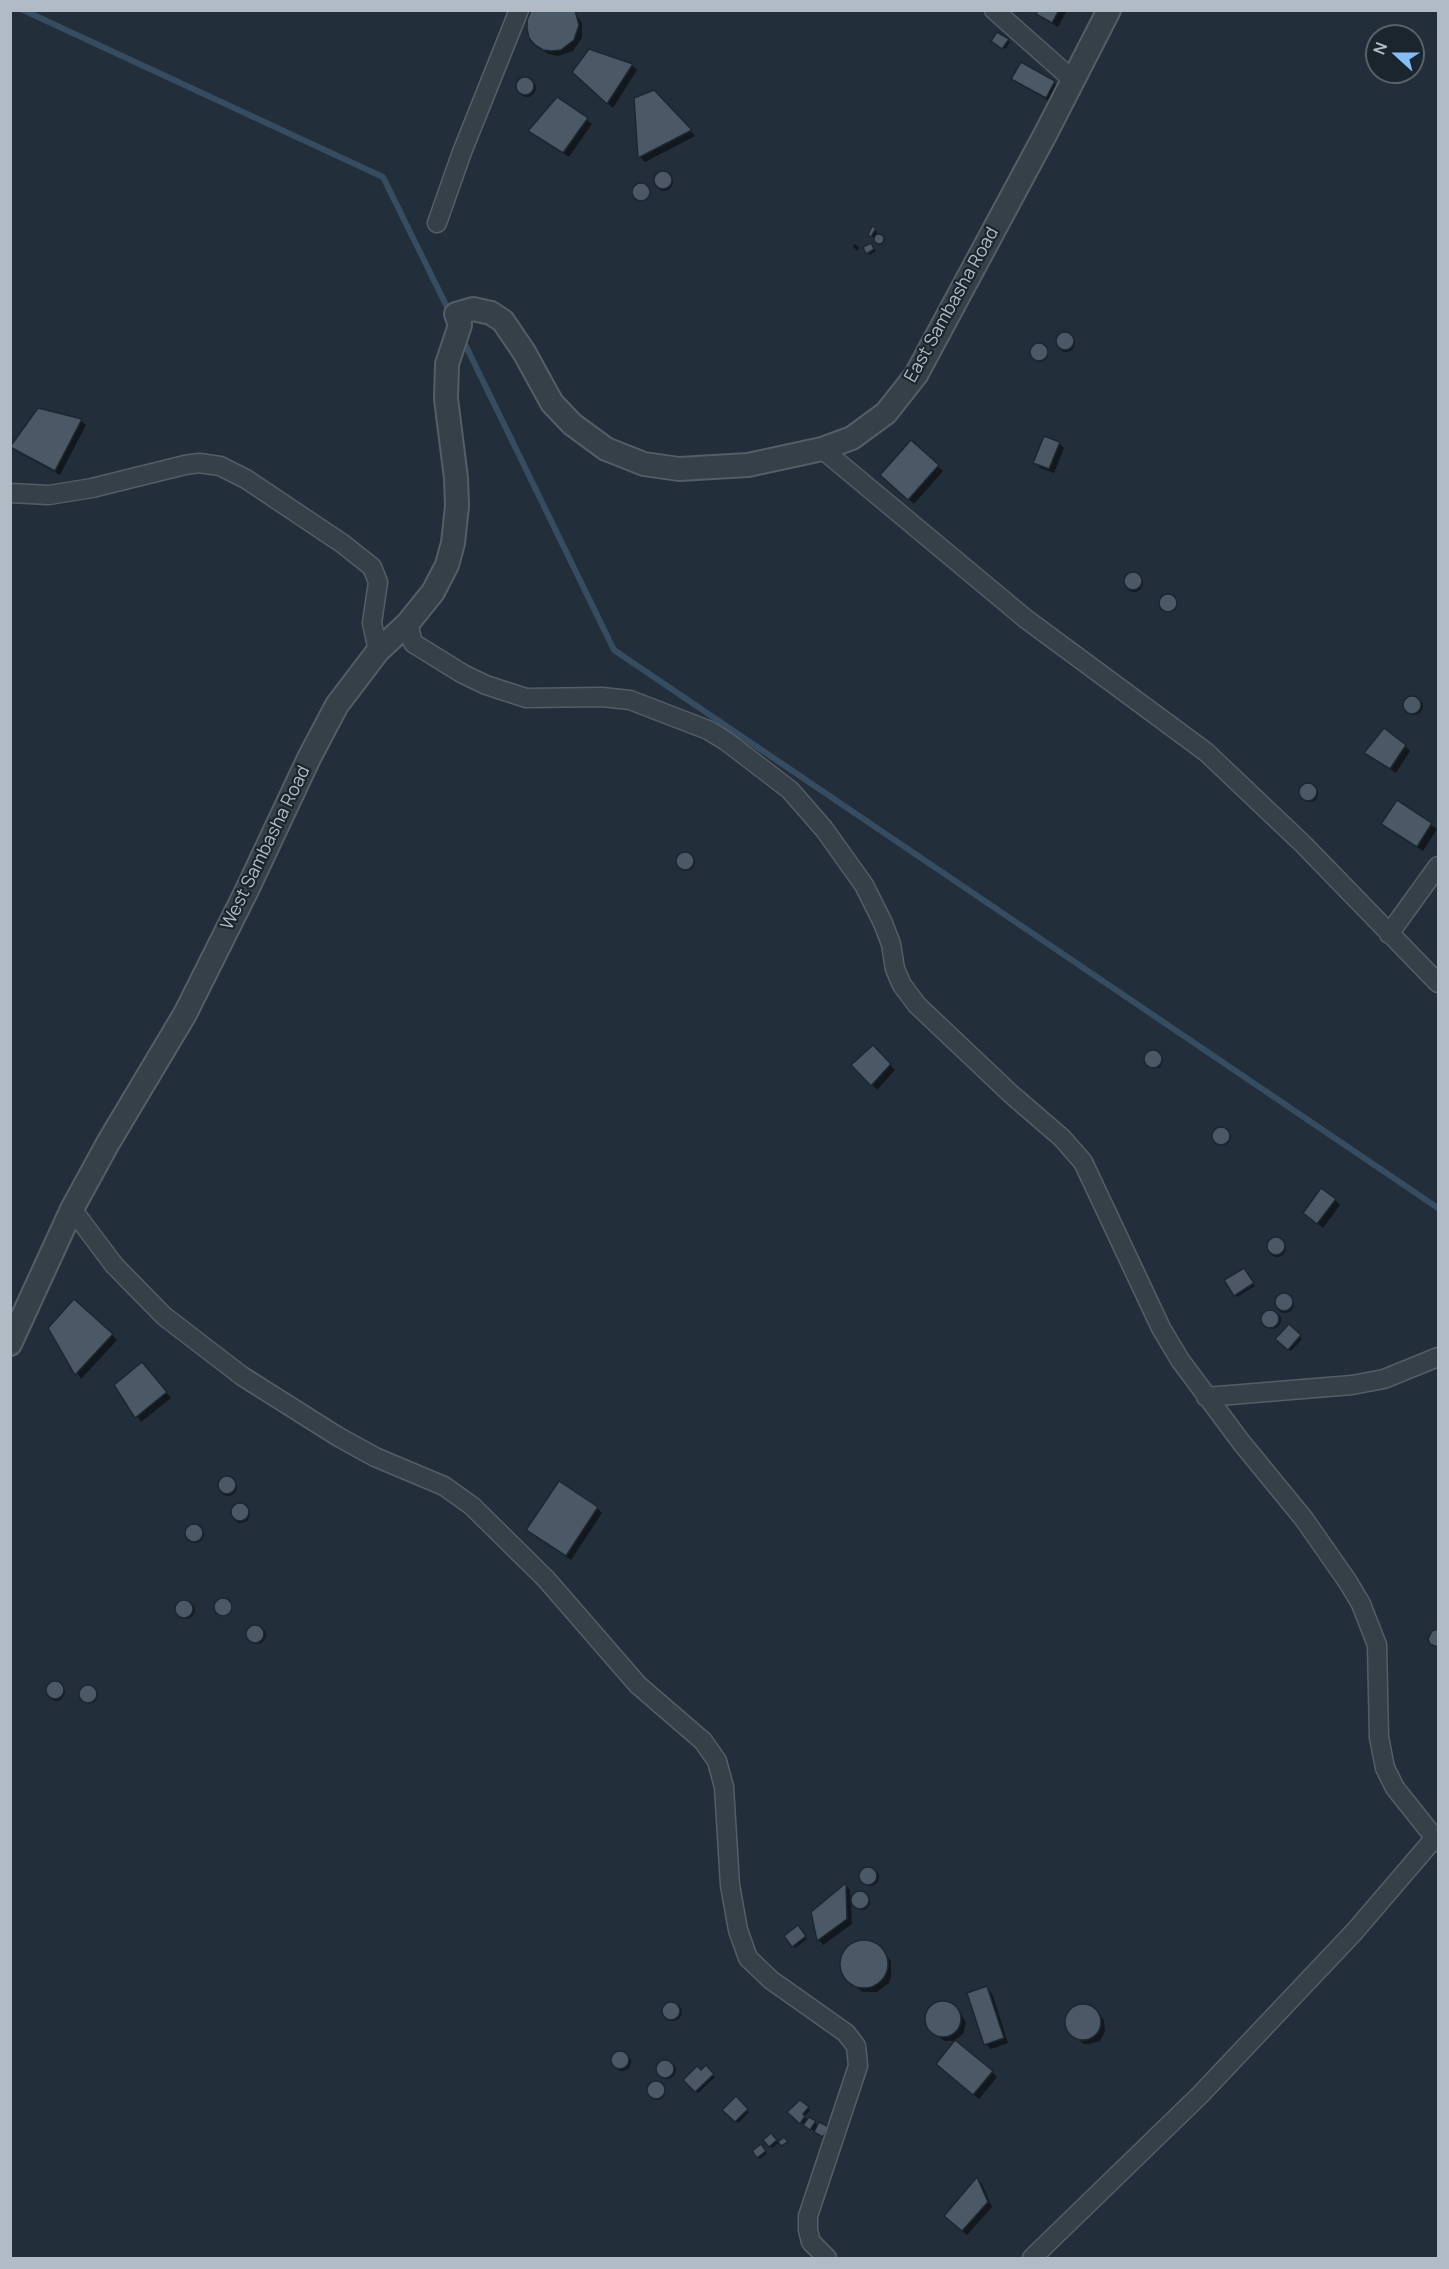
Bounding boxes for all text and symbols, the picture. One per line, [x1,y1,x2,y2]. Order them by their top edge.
north arrow [1365,24,1425,84]
text: N [1368,39,1392,58]
street label: East Sambasha Road [900,224,1004,386]
street label: West Sambasha Road [217,762,315,934]

